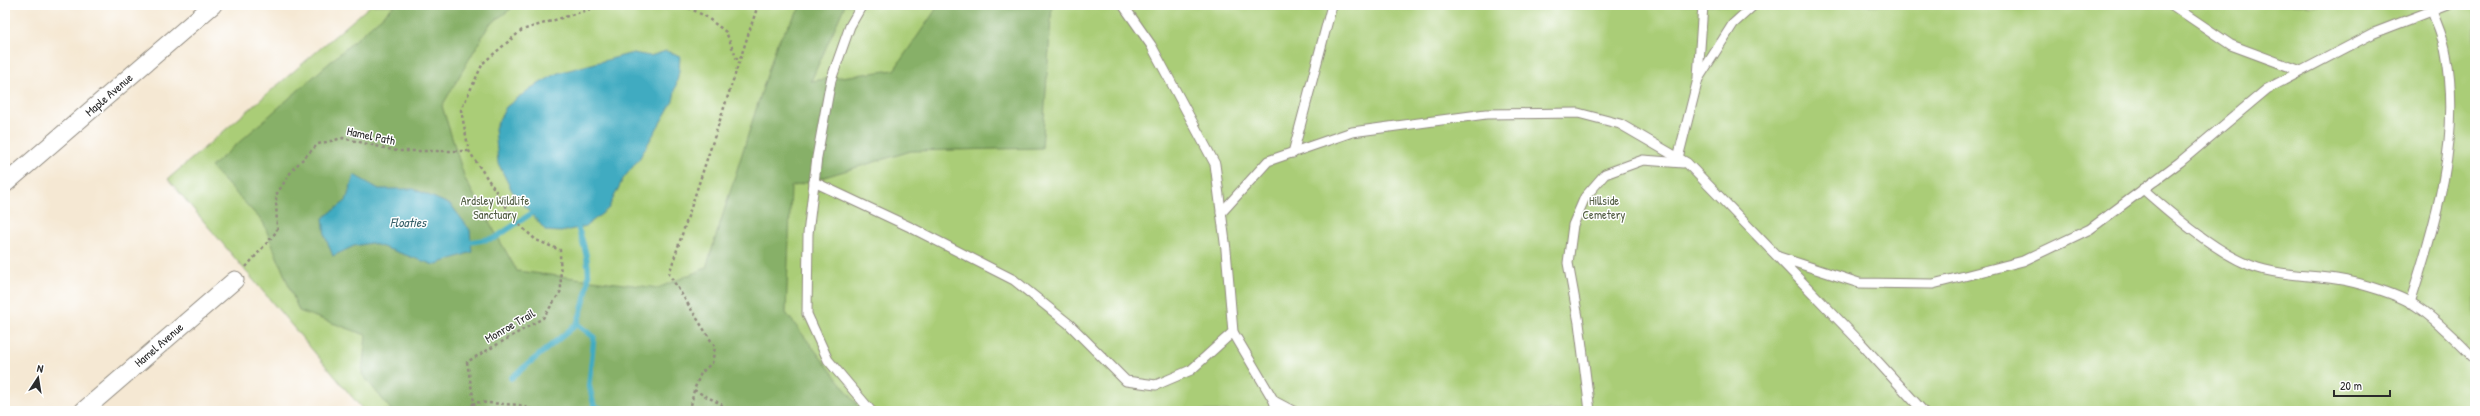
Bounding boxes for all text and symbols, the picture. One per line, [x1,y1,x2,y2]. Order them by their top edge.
street label: Maple Avenue [81,69,136,120]
street label: Hamel Path [345,122,397,149]
park label: Ardsley Wildlife Sanctuary [461,192,529,223]
park label: Hillside Cemetery [1583,192,1625,223]
water label: Floaties [390,213,427,231]
street label: Monroe Trail [482,304,539,347]
street label: Hamel Avenue [131,318,187,371]
north arrow [18,358,58,398]
text: N [36,361,45,376]
scale bar [2334,372,2390,398]
text: 20 m [2340,377,2362,394]

